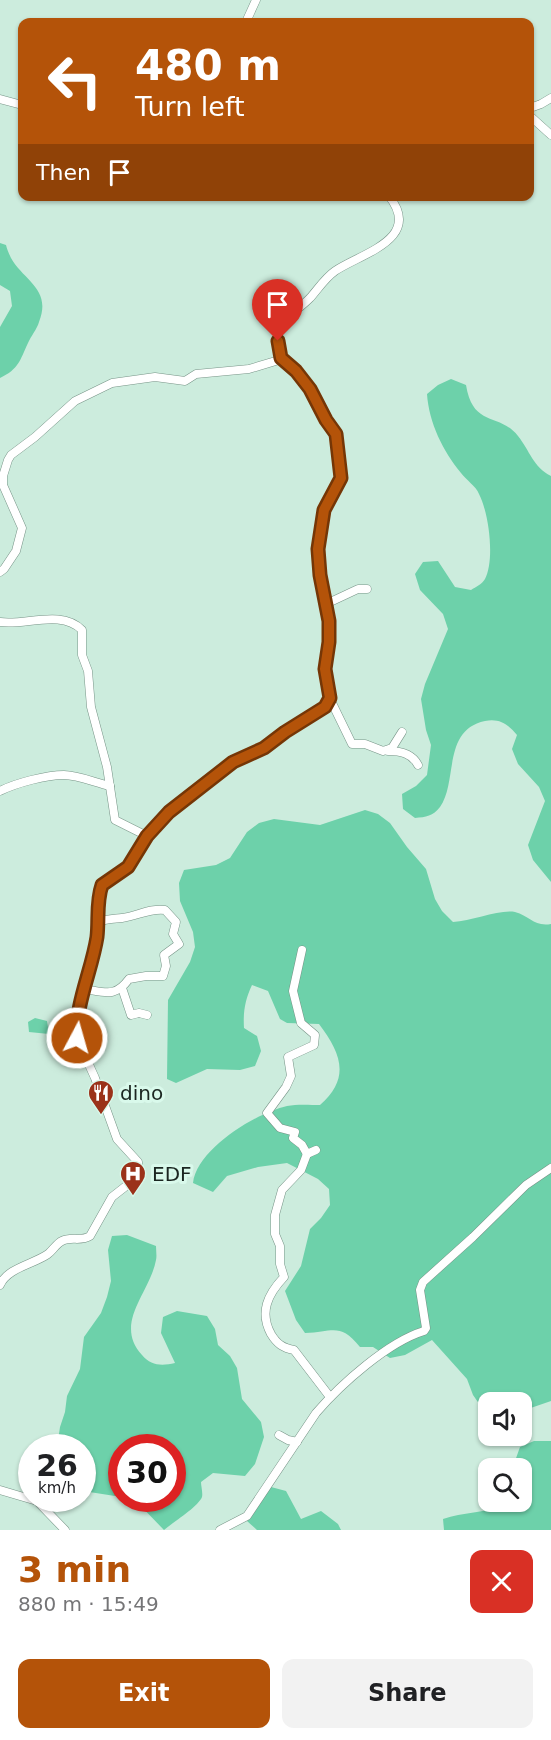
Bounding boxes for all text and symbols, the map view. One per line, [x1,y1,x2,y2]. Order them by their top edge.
text: 480 m [135,41,281,90]
icon: left [36,42,114,120]
text: Turn left [135,91,245,122]
icon: arrive [103,156,136,189]
text: Then [36,160,91,185]
pin [252,279,303,341]
icon: arrive [261,288,294,321]
position arrow [45,1006,109,1070]
restaurant icon: dino [86,1078,116,1116]
place label: dino [120,1081,163,1105]
hospital icon: EDF [118,1159,148,1197]
place label: EDF [152,1162,192,1186]
map controls [478,1392,532,1512]
button: sound [478,1392,532,1446]
speed limit sign: 30 [108,1434,186,1512]
text: 26 [36,1448,78,1483]
button: search [478,1458,532,1512]
text: km/h [38,1479,76,1497]
text: 3 min [18,1549,131,1590]
button: close [470,1550,533,1613]
text: 880 m · 15:49 [18,1592,159,1616]
button: Exit [18,1659,270,1728]
button: Share [282,1659,533,1728]

